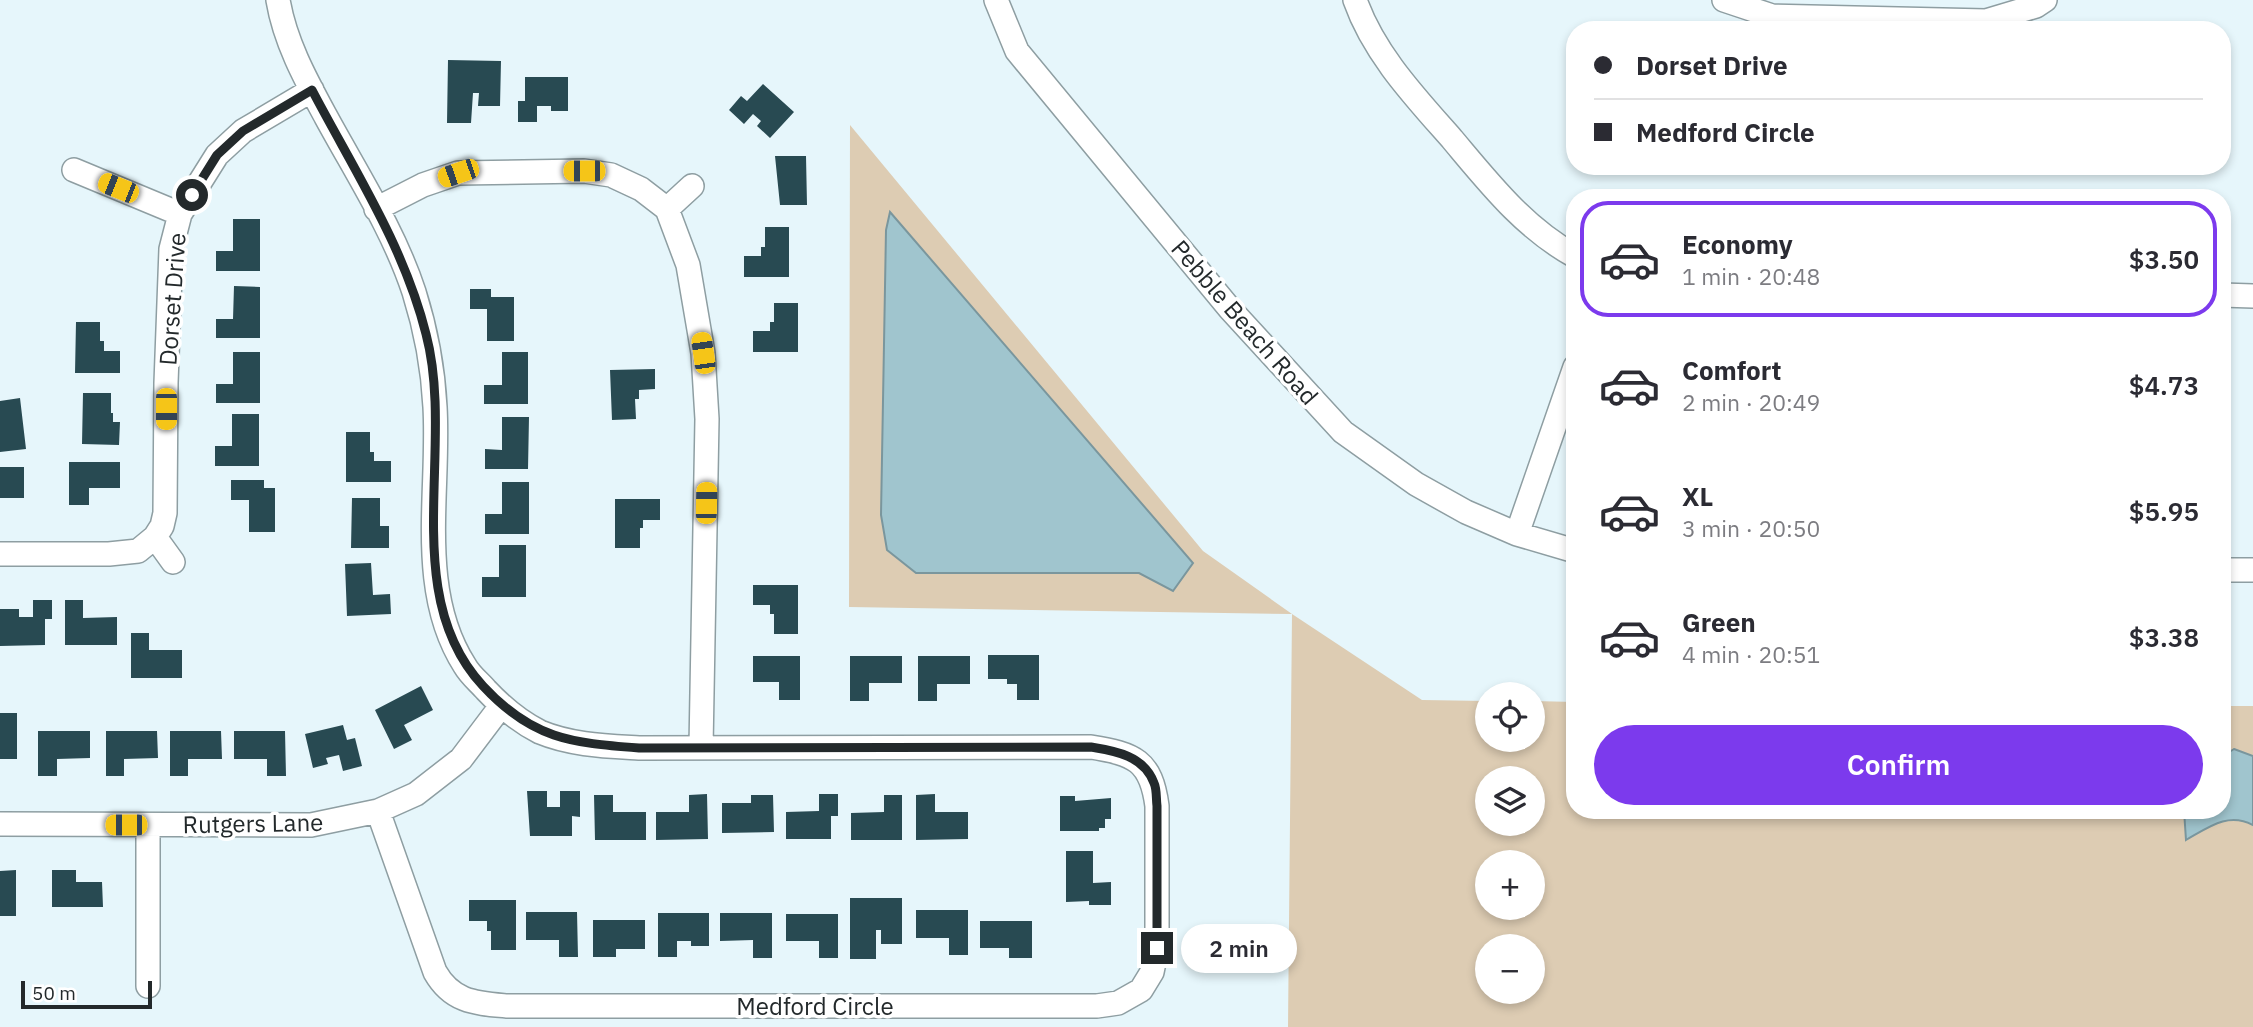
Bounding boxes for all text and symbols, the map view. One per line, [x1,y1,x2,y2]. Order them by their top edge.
text: Dorset Drive [1636,48,1788,82]
text: Medford Circle [1636,115,1815,149]
car [435,156,482,190]
car [564,161,606,182]
car [95,170,142,206]
route start [176,179,208,211]
text: Economy [1682,227,1793,261]
icon: car [1598,228,1661,291]
street label: Dorset Drive [151,232,193,366]
street label: Pebble Beach Road [1164,233,1326,411]
text: $3.50 [2129,242,2199,276]
text: 1 min · 20:48 [1682,261,1820,291]
car [690,331,717,375]
text: Comfort [1682,353,1781,387]
icon: car [1598,354,1661,417]
text: $4.73 [2129,368,2199,402]
text: 2 min · 20:49 [1682,387,1820,417]
car [156,388,177,430]
text: XL [1682,479,1713,513]
icon: car [1598,480,1661,543]
car [696,482,717,524]
text: $5.95 [2129,494,2199,528]
text: 3 min · 20:50 [1682,513,1820,543]
text: Green [1682,605,1756,639]
icon: car [1598,606,1661,669]
text: $3.38 [2129,620,2199,654]
text: 4 min · 20:51 [1682,639,1820,669]
map controls [1475,682,1545,1004]
button: locate [1475,682,1545,752]
button: Confirm [1594,725,2203,805]
button: layers [1475,766,1545,836]
street label: Rutgers Lane [182,806,324,840]
car [106,815,148,836]
button: + [1475,850,1545,920]
callout: 2 min [1182,923,1297,972]
route end [1141,932,1173,964]
text: 2 min [1209,933,1269,963]
button: − [1475,934,1545,1004]
scale bar [21,978,152,1010]
text: 50 m [32,981,76,1005]
street label: Medford Circle [736,990,894,1022]

